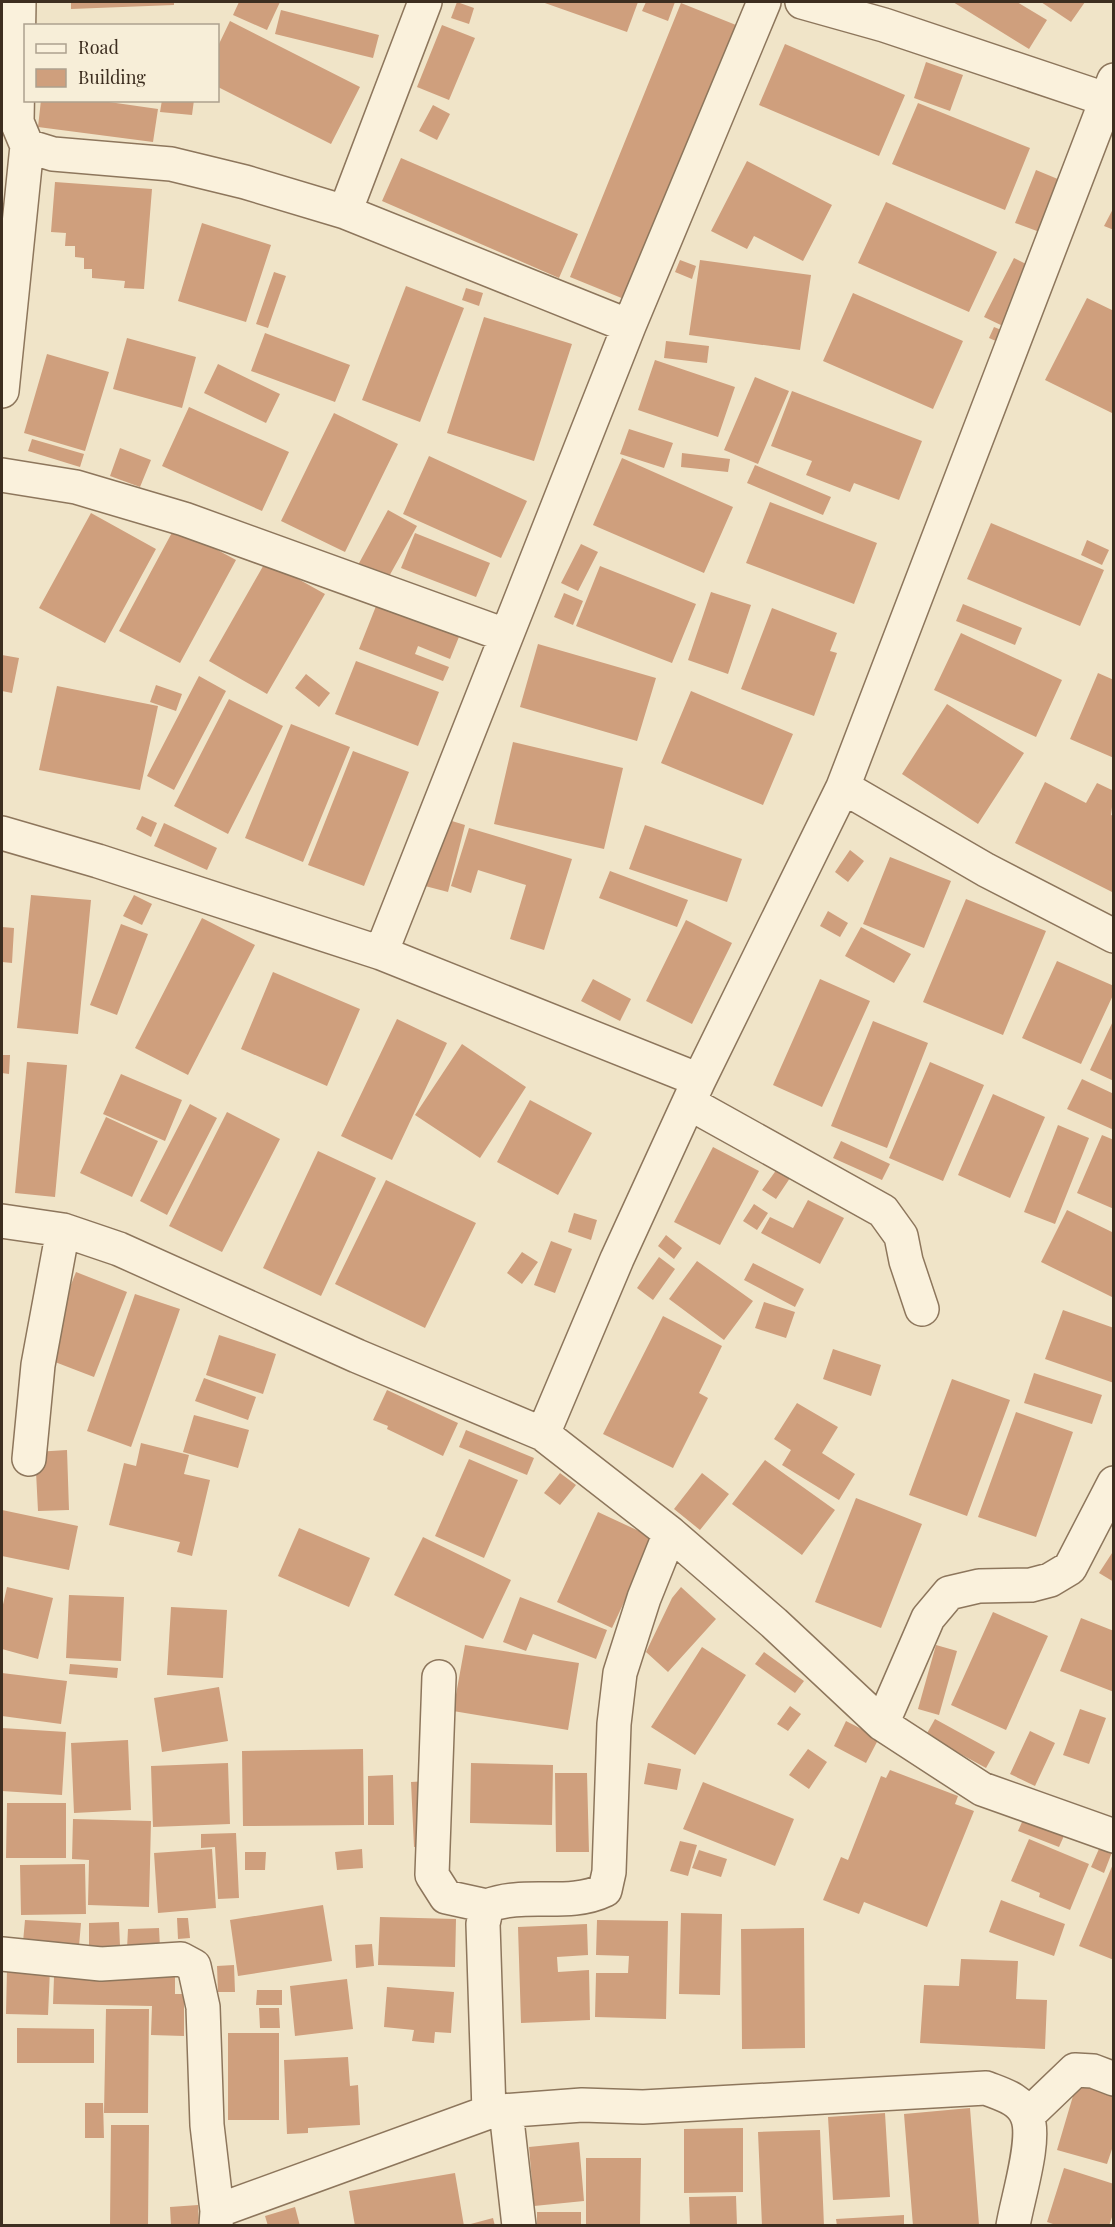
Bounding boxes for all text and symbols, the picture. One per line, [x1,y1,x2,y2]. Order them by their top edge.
legend [24,24,219,102]
text: Road [78,35,119,59]
text: Building [78,65,146,89]

